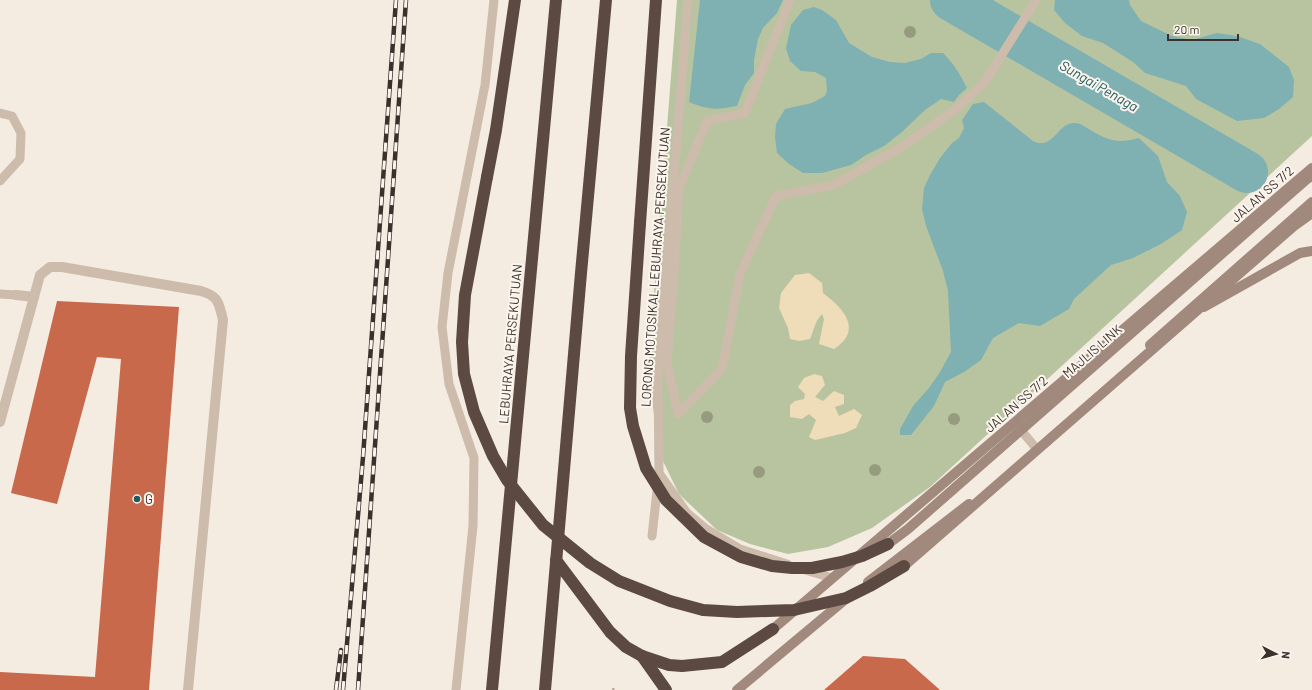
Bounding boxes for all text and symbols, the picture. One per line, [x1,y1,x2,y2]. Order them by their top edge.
scale bar [1168,16,1238,42]
text: 20 m [1174,22,1200,36]
water label: Sungai Penaga [1057,56,1142,115]
street label: LORONG MOTOSIKAL LEBUHRAYA PERSEKUTUAN [637,127,673,407]
street label: JALAN SS 7/2 [1227,162,1297,226]
street label: LEBUHRAYA PERSEKUTUAN [495,263,525,425]
street label: MAJLIS LINK [1059,321,1125,381]
street label: JALAN SS 7/2 [981,372,1051,436]
place label: G [145,491,153,507]
marker: G [132,494,142,504]
north arrow [1256,634,1296,674]
text: N [1280,651,1293,659]

